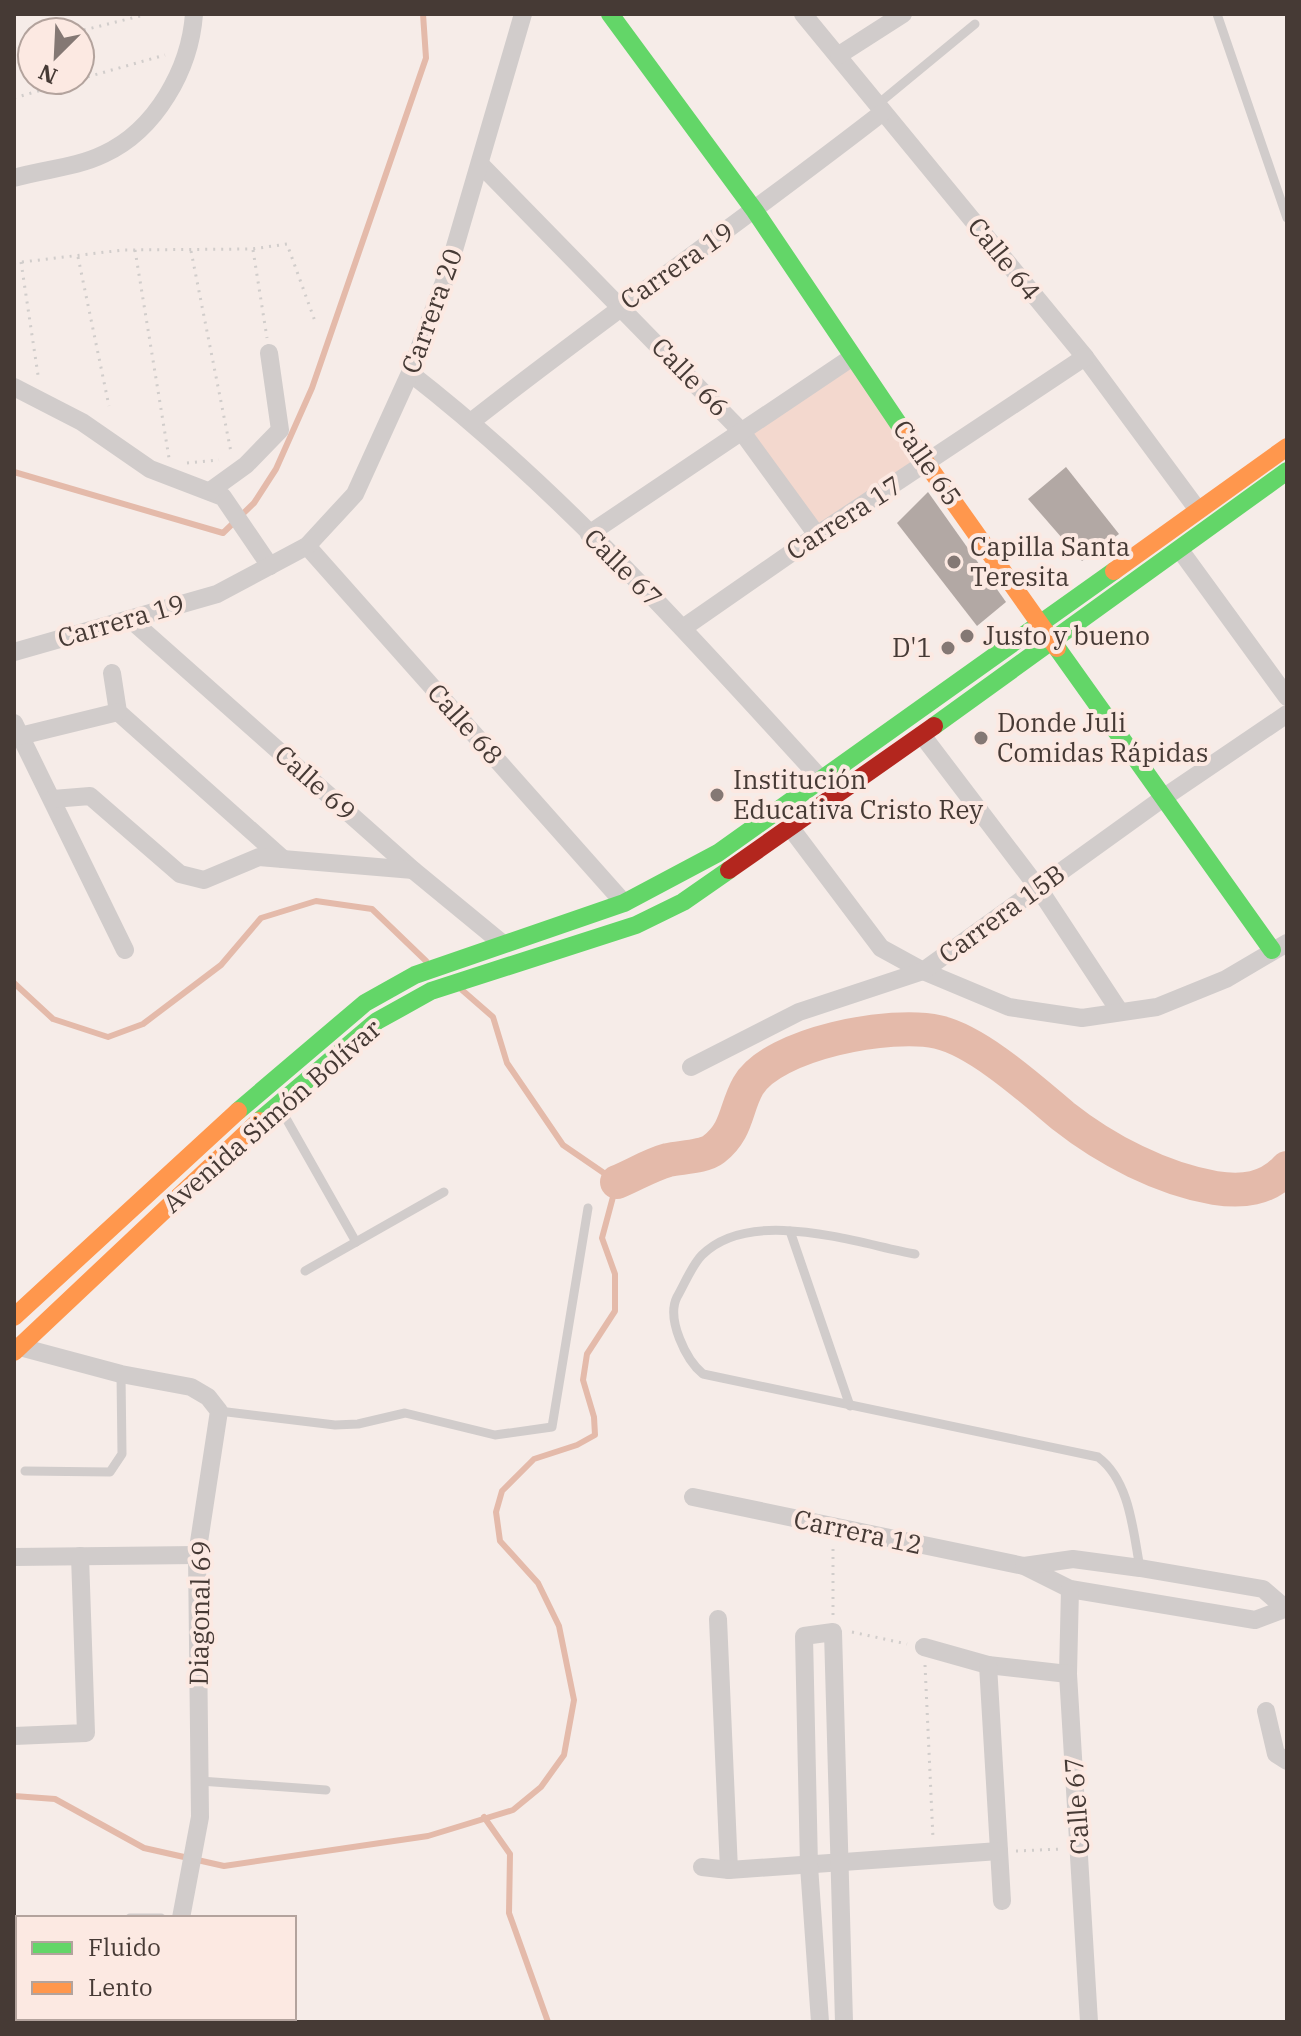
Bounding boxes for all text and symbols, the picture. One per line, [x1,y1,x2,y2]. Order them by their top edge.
north arrow [16,16,96,96]
text: N [34,58,62,92]
street label: Calle 64 [961,210,1049,307]
street label: Carrera 19 [613,214,740,317]
street label: Carrera 20 [393,243,469,378]
street label: Calle 66 [645,329,737,423]
street label: Calle 65 [886,413,970,512]
street label: Carrera 17 [779,467,908,567]
street label: Calle 67 [577,521,670,614]
place label: Capilla Santa Teresita [970,529,1130,593]
marker: Capilla Santa Teresita [945,553,963,571]
street label: Carrera 19 [53,586,188,654]
place label: Justo y bueno [983,618,1150,652]
marker: Justo y bueno [958,627,976,645]
place label: D'1 [892,630,932,664]
marker: D'1 [939,639,957,657]
street label: Calle 68 [420,676,511,771]
place label: Donde Juli Comidas Rápidas [997,705,1208,769]
marker: Donde Juli Comidas Rápidas [972,729,990,747]
street label: Calle 69 [268,737,363,828]
place label: Institución Educativa Cristo Rey [733,762,983,826]
marker: Institución Educativa Cristo Rey [708,786,726,804]
street label: Carrera 15B [931,856,1071,970]
street label: Avenida Simón Bolívar [155,1011,388,1219]
street label: Carrera 12 [791,1501,926,1561]
street label: Diagonal 69 [181,1540,217,1686]
street label: Calle 67 [1056,1756,1096,1856]
legend [16,1916,296,2020]
text: Fluido [88,1931,161,1963]
text: Lento [88,1971,152,2003]

